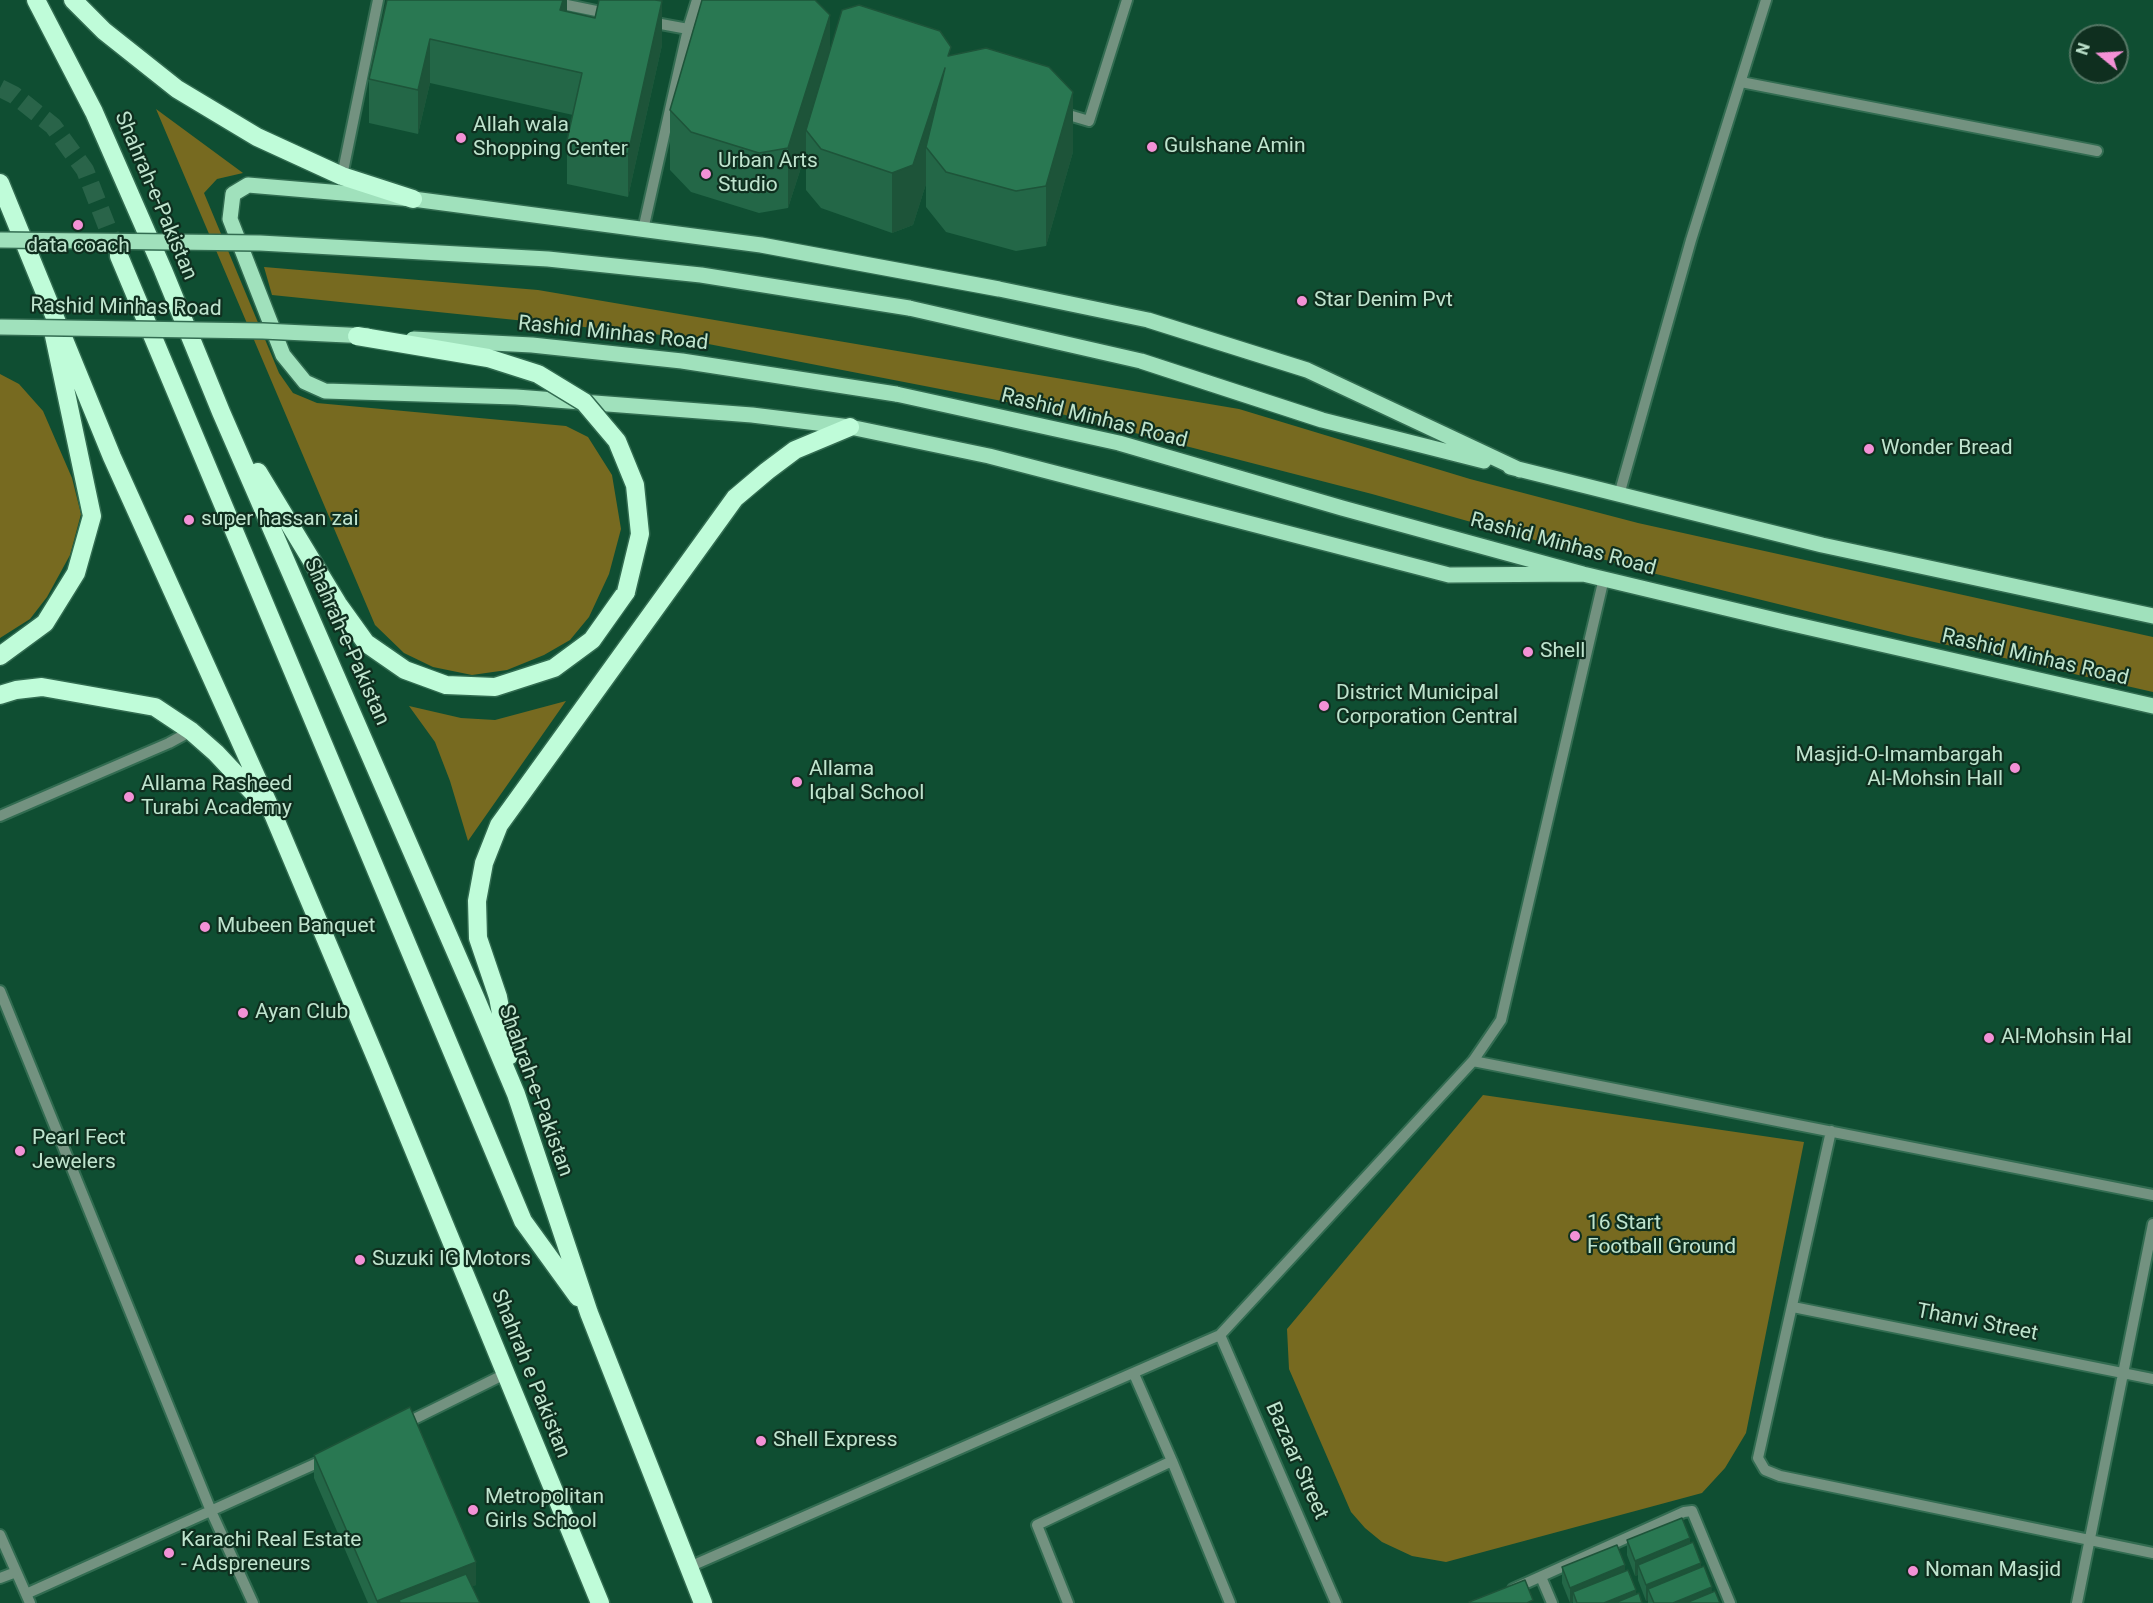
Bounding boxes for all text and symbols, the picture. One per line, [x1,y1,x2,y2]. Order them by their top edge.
north arrow [2069,24,2129,84]
text: N [2073,41,2094,57]
street label: Shahrah-e-Pakistan [108,108,202,284]
place label: Allah wala Shopping Center [473,113,628,163]
marker: Allah wala Shopping Center [454,131,468,145]
place label: Gulshane Amin [1164,134,1306,160]
marker: Gulshane Amin [1145,140,1159,154]
place label: Urban Arts Studio [718,149,818,199]
marker: Urban Arts Studio [699,167,713,181]
marker: data coach [71,218,85,232]
place label: data coach [26,234,130,260]
place label: Star Denim Pvt [1314,288,1453,314]
street label: Rashid Minhas Road [30,294,222,322]
marker: Star Denim Pvt [1295,294,1309,308]
street label: Rashid Minhas Road [517,311,709,357]
street label: Rashid Minhas Road [998,384,1190,454]
place label: Wonder Bread [1881,436,2013,462]
marker: Wonder Bread [1862,442,1876,456]
place label: super hassan zai [201,507,359,533]
street label: Rashid Minhas Road [1467,508,1659,582]
marker: super hassan zai [182,513,196,527]
street label: Shahrah-e-Pakistan [298,554,394,730]
street label: Rashid Minhas Road [1939,624,2131,692]
place label: Shell [1540,639,1585,665]
marker: Shell [1521,645,1535,659]
place label: District Municipal Corporation Central [1336,681,1518,731]
marker: District Municipal Corporation Central [1317,699,1331,713]
place label: Masjid-O-Imambargah Al-Mohsin Hall [1795,743,2003,793]
place label: Allama Iqbal School [809,757,924,807]
marker: Masjid-O-Imambargah Al-Mohsin Hall [2008,761,2022,775]
place label: Allama Rasheed Turabi Academy [141,772,292,822]
marker: Allama Iqbal School [790,775,804,789]
marker: Allama Rasheed Turabi Academy [122,790,136,804]
place label: Mubeen Banquet [217,914,375,940]
marker: Mubeen Banquet [198,920,212,934]
place label: Ayan Club [255,1000,348,1026]
street label: Shahrah-e-Pakistan [492,1002,578,1180]
marker: Ayan Club [236,1006,250,1020]
place label: Al-Mohsin Hal [2001,1025,2132,1051]
marker: Al-Mohsin Hal [1982,1031,1996,1045]
place label: Pearl Fect Jewelers [32,1126,125,1176]
marker: Pearl Fect Jewelers [13,1144,27,1158]
place label: 16 Start Football Ground [1587,1211,1736,1261]
marker: 16 Start Football Ground [1568,1229,1582,1243]
place label: Suzuki IG Motors [372,1247,531,1273]
marker: Suzuki IG Motors [353,1253,367,1267]
street label: Shahrah e Pakistan [485,1286,575,1462]
street label: Thanvi Street [1914,1299,2040,1347]
street label: Bazaar Street [1259,1399,1333,1523]
place label: Shell Express [773,1428,897,1454]
marker: Shell Express [754,1434,768,1448]
place label: Metropolitan Girls School [485,1485,604,1535]
marker: Metropolitan Girls School [466,1503,480,1517]
place label: Karachi Real Estate - Adspreneurs [181,1528,361,1578]
marker: Karachi Real Estate - Adspreneurs [162,1546,176,1560]
place label: Noman Masjid [1925,1558,2061,1584]
marker: Noman Masjid [1906,1564,1920,1578]

